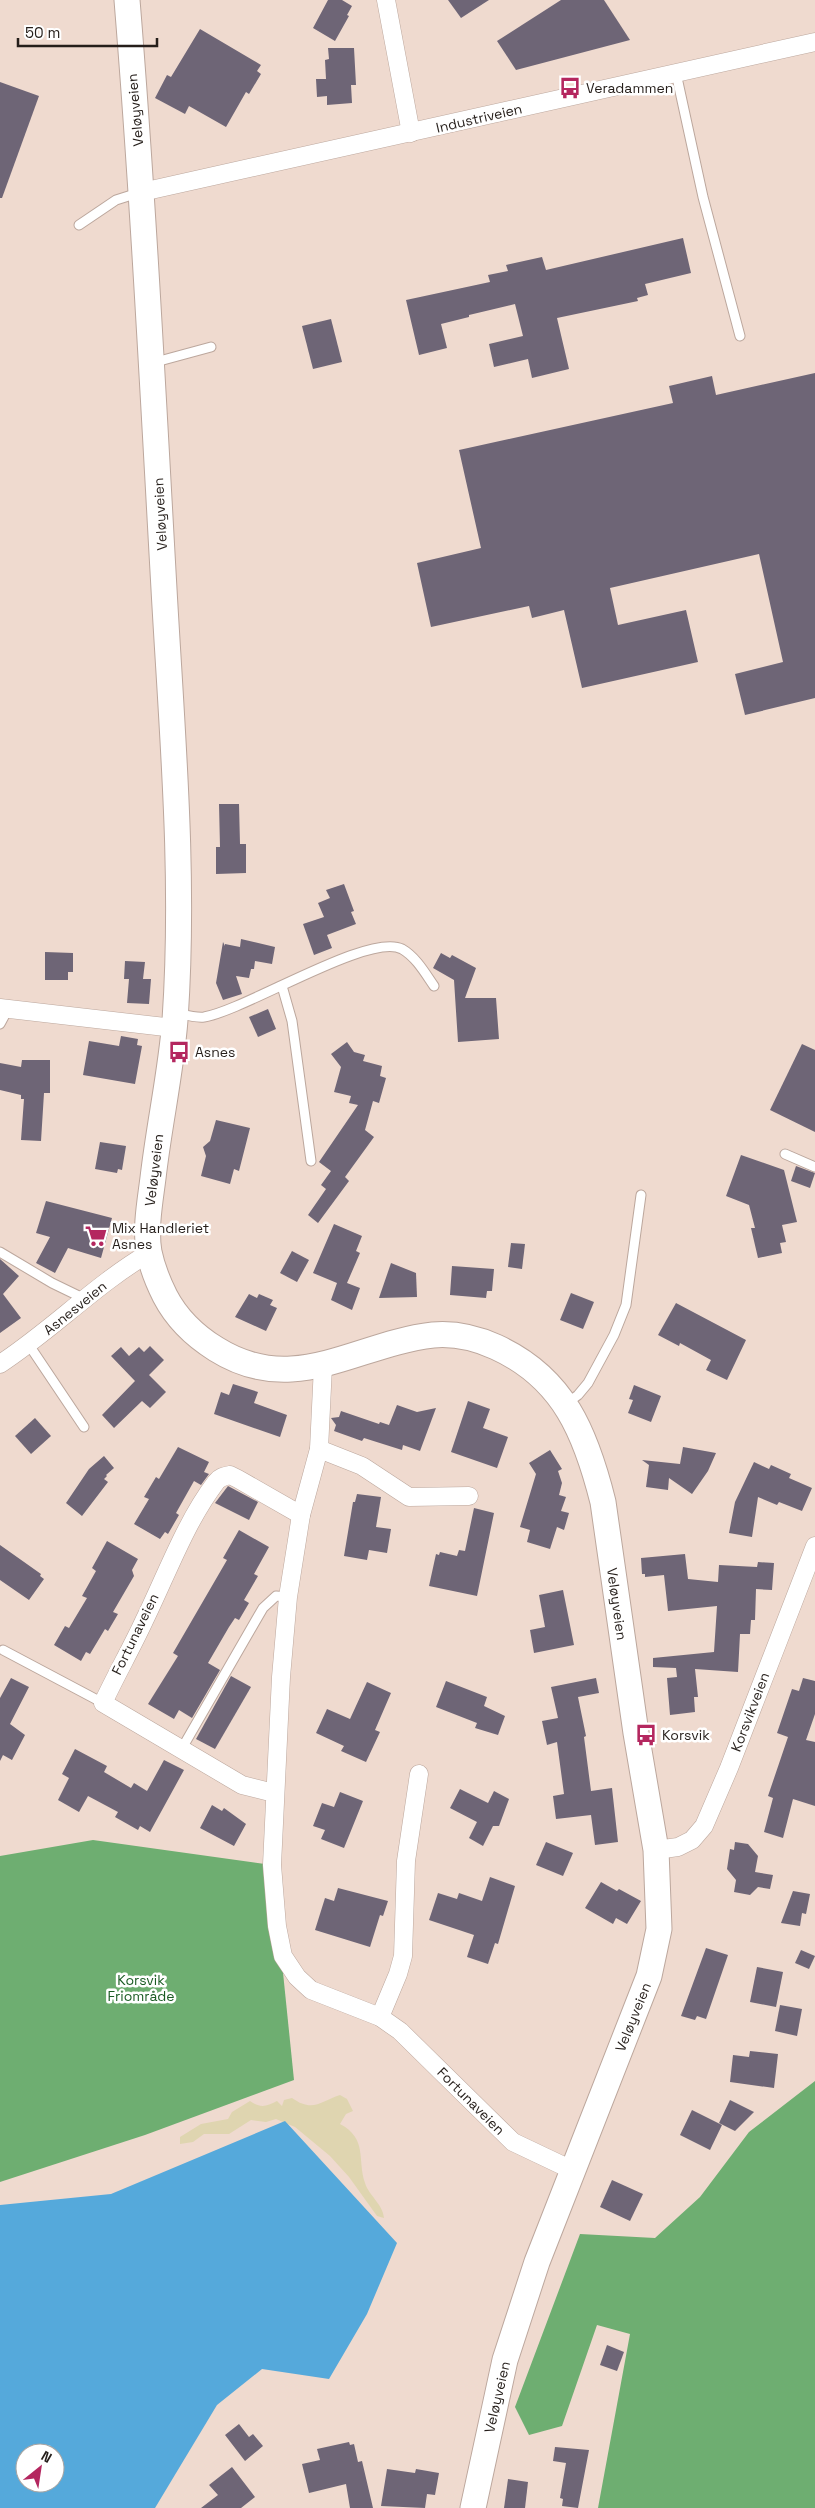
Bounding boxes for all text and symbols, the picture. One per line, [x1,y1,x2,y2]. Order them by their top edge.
scale bar [18,15,156,47]
text: 50 m [25,23,60,42]
street label: Veløyveien [123,73,147,147]
bus stop icon: Veradammen [557,75,583,101]
place label: Veradammen [586,79,673,97]
street label: Industriveien [434,99,524,137]
street label: Veløyveien [149,477,171,551]
bus stop icon: Asnes [166,1039,192,1065]
place label: Asnes [195,1043,235,1061]
street label: Veløyveien [141,1133,167,1207]
place label: Mix Handleriet Asnes [112,1219,209,1253]
supermarket icon: Mix Handleriet Asnes [83,1223,109,1249]
street label: Asnesveien [40,1277,110,1339]
street label: Veløyveien [603,1567,631,1641]
street label: Fortunaveien [108,1590,162,1678]
street label: Korsvikveien [727,1670,773,1754]
bus stop icon: Korsvik [633,1722,659,1748]
place label: Korsvik [662,1726,710,1744]
park label: Korsvik Friområde [107,1971,175,2005]
street label: Veløyveien [611,1980,655,2054]
street label: Fortunaveien [433,2063,509,2139]
street label: Veløyveien [480,2359,514,2435]
north arrow [15,2443,65,2493]
text: N [38,2447,55,2467]

